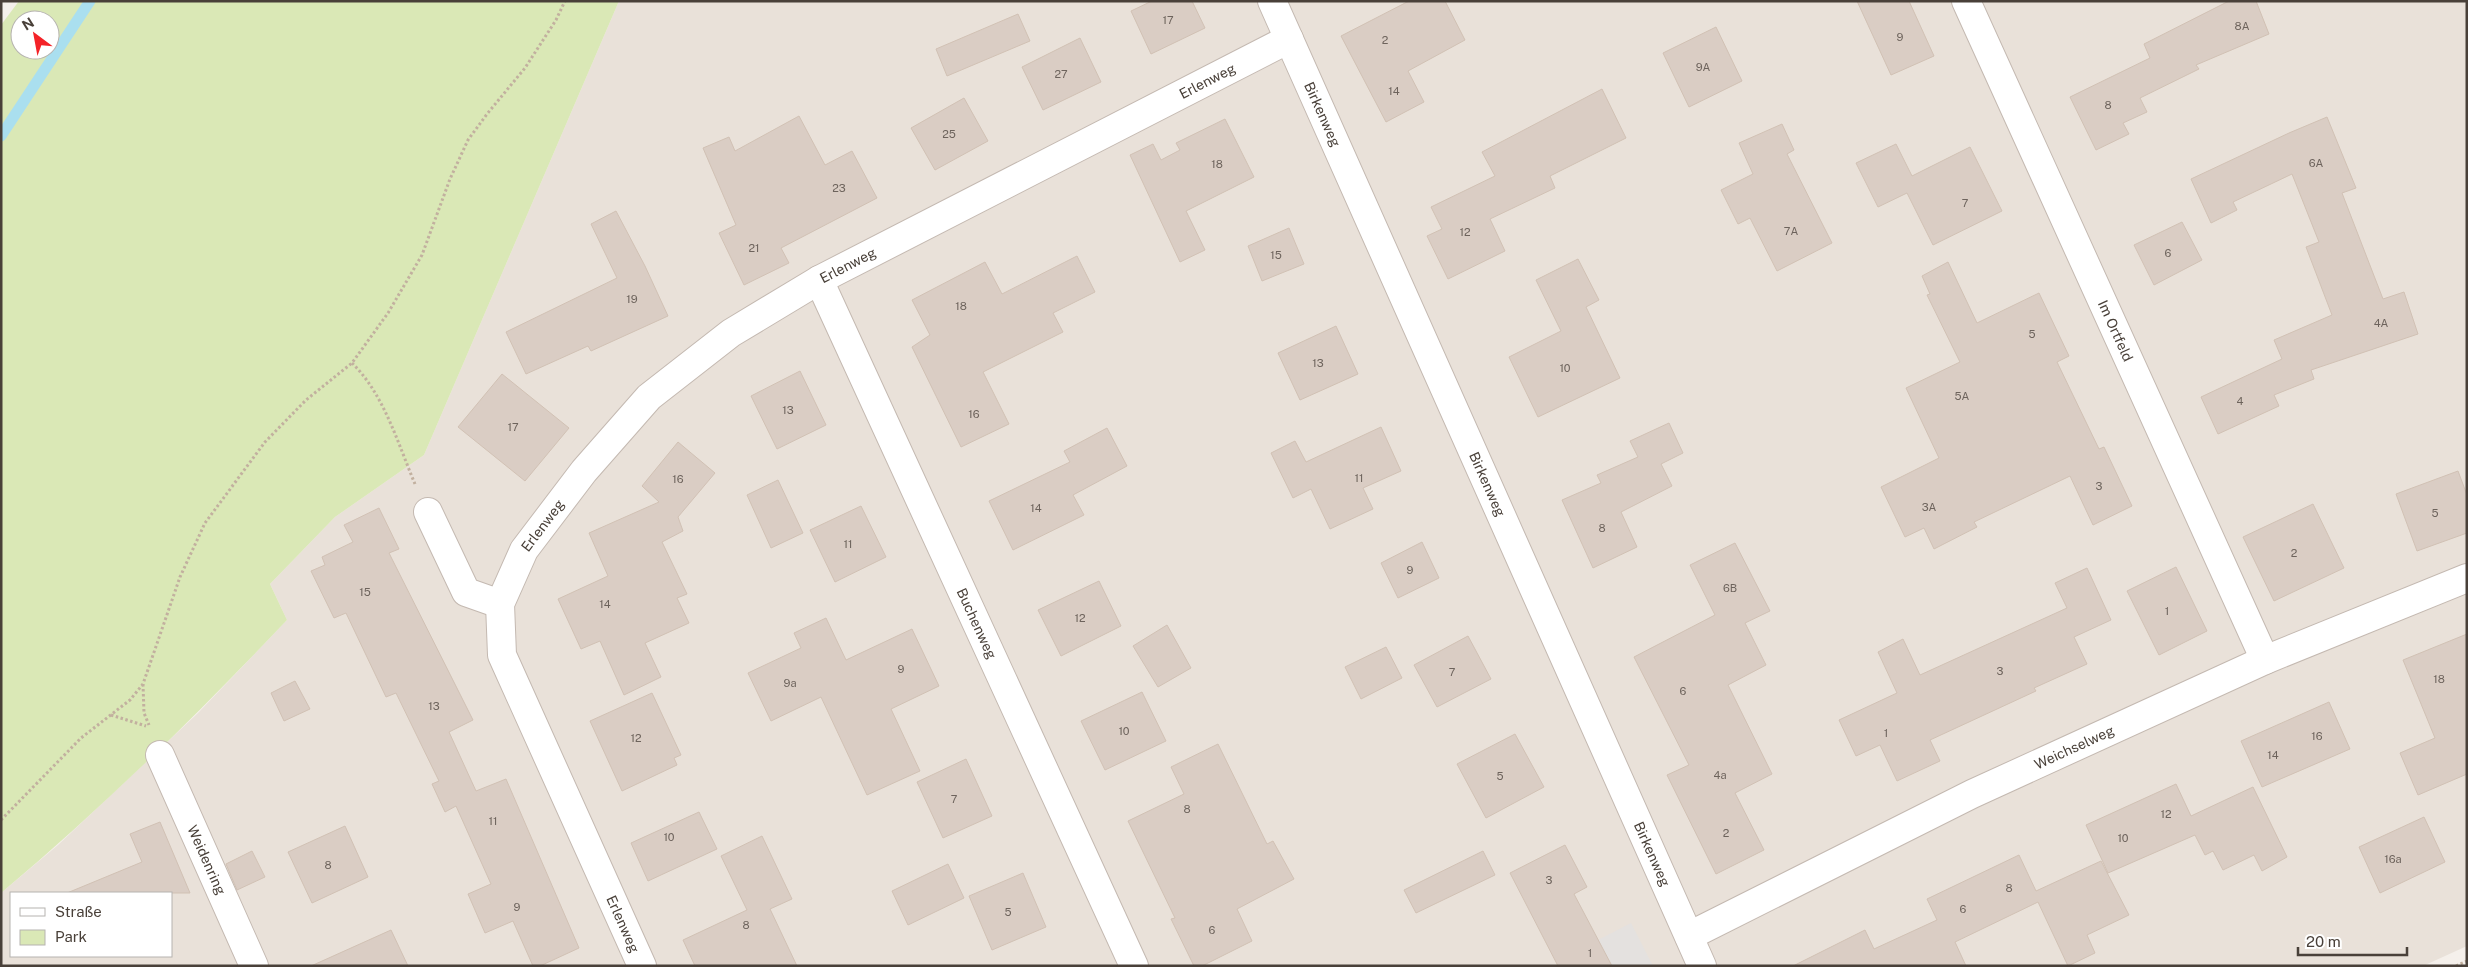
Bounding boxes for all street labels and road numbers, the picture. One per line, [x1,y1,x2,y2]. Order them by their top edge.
street label: Erlenweg [1176,60,1238,102]
street label: Birkenweg [1301,79,1344,149]
street label: Erlenweg [817,244,879,286]
street label: Im Ortfeld [2095,298,2136,364]
street label: Birkenweg [1466,449,1509,519]
street label: Erlenweg [518,496,568,555]
street label: Buchenweg [954,585,1000,662]
street label: Weichselweg [2032,722,2117,772]
street label: Birkenweg [1631,819,1674,889]
street label: Weidenring [184,823,229,898]
street label: Erlenweg [603,893,643,955]

